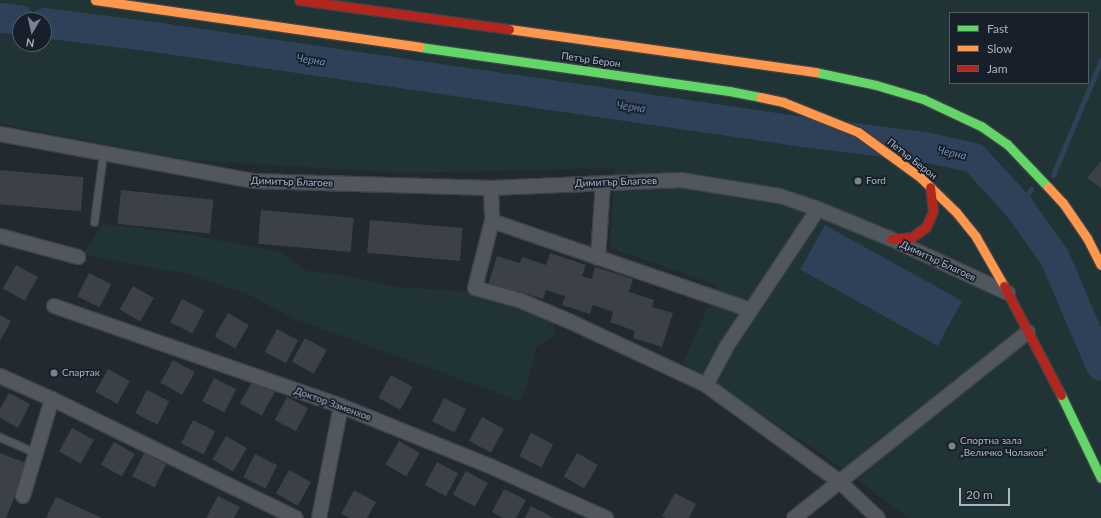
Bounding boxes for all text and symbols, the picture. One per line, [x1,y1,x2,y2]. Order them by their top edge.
north arrow [12,12,52,52]
legend [949,12,1089,84]
text: Fast [987,21,1008,36]
text: N [25,36,35,50]
text: Slow [987,41,1012,56]
street label: Петър Берон [561,50,621,70]
water label: Черна [296,51,326,69]
text: Jam [987,61,1008,76]
water label: Черна [616,98,646,116]
street label: Петър Берон [885,136,939,182]
water label: Черна [936,143,968,163]
street label: Димитър Благоев [251,175,333,189]
street label: Димитър Благоев [575,175,657,189]
place label: Ford [866,175,886,187]
marker: Ford [853,176,863,186]
street label: Димитър Благоев [898,238,978,284]
place label: Спартак [62,367,100,379]
marker: Спартак [49,368,59,378]
street label: Доктор Заменхов [293,384,373,424]
place label: Спортна зала „Величко Чолаков“ [960,434,1047,458]
marker: Спортна зала „Величко Чолаков“ [947,441,957,451]
scale bar [961,480,1012,506]
text: 20 m [966,487,993,502]

